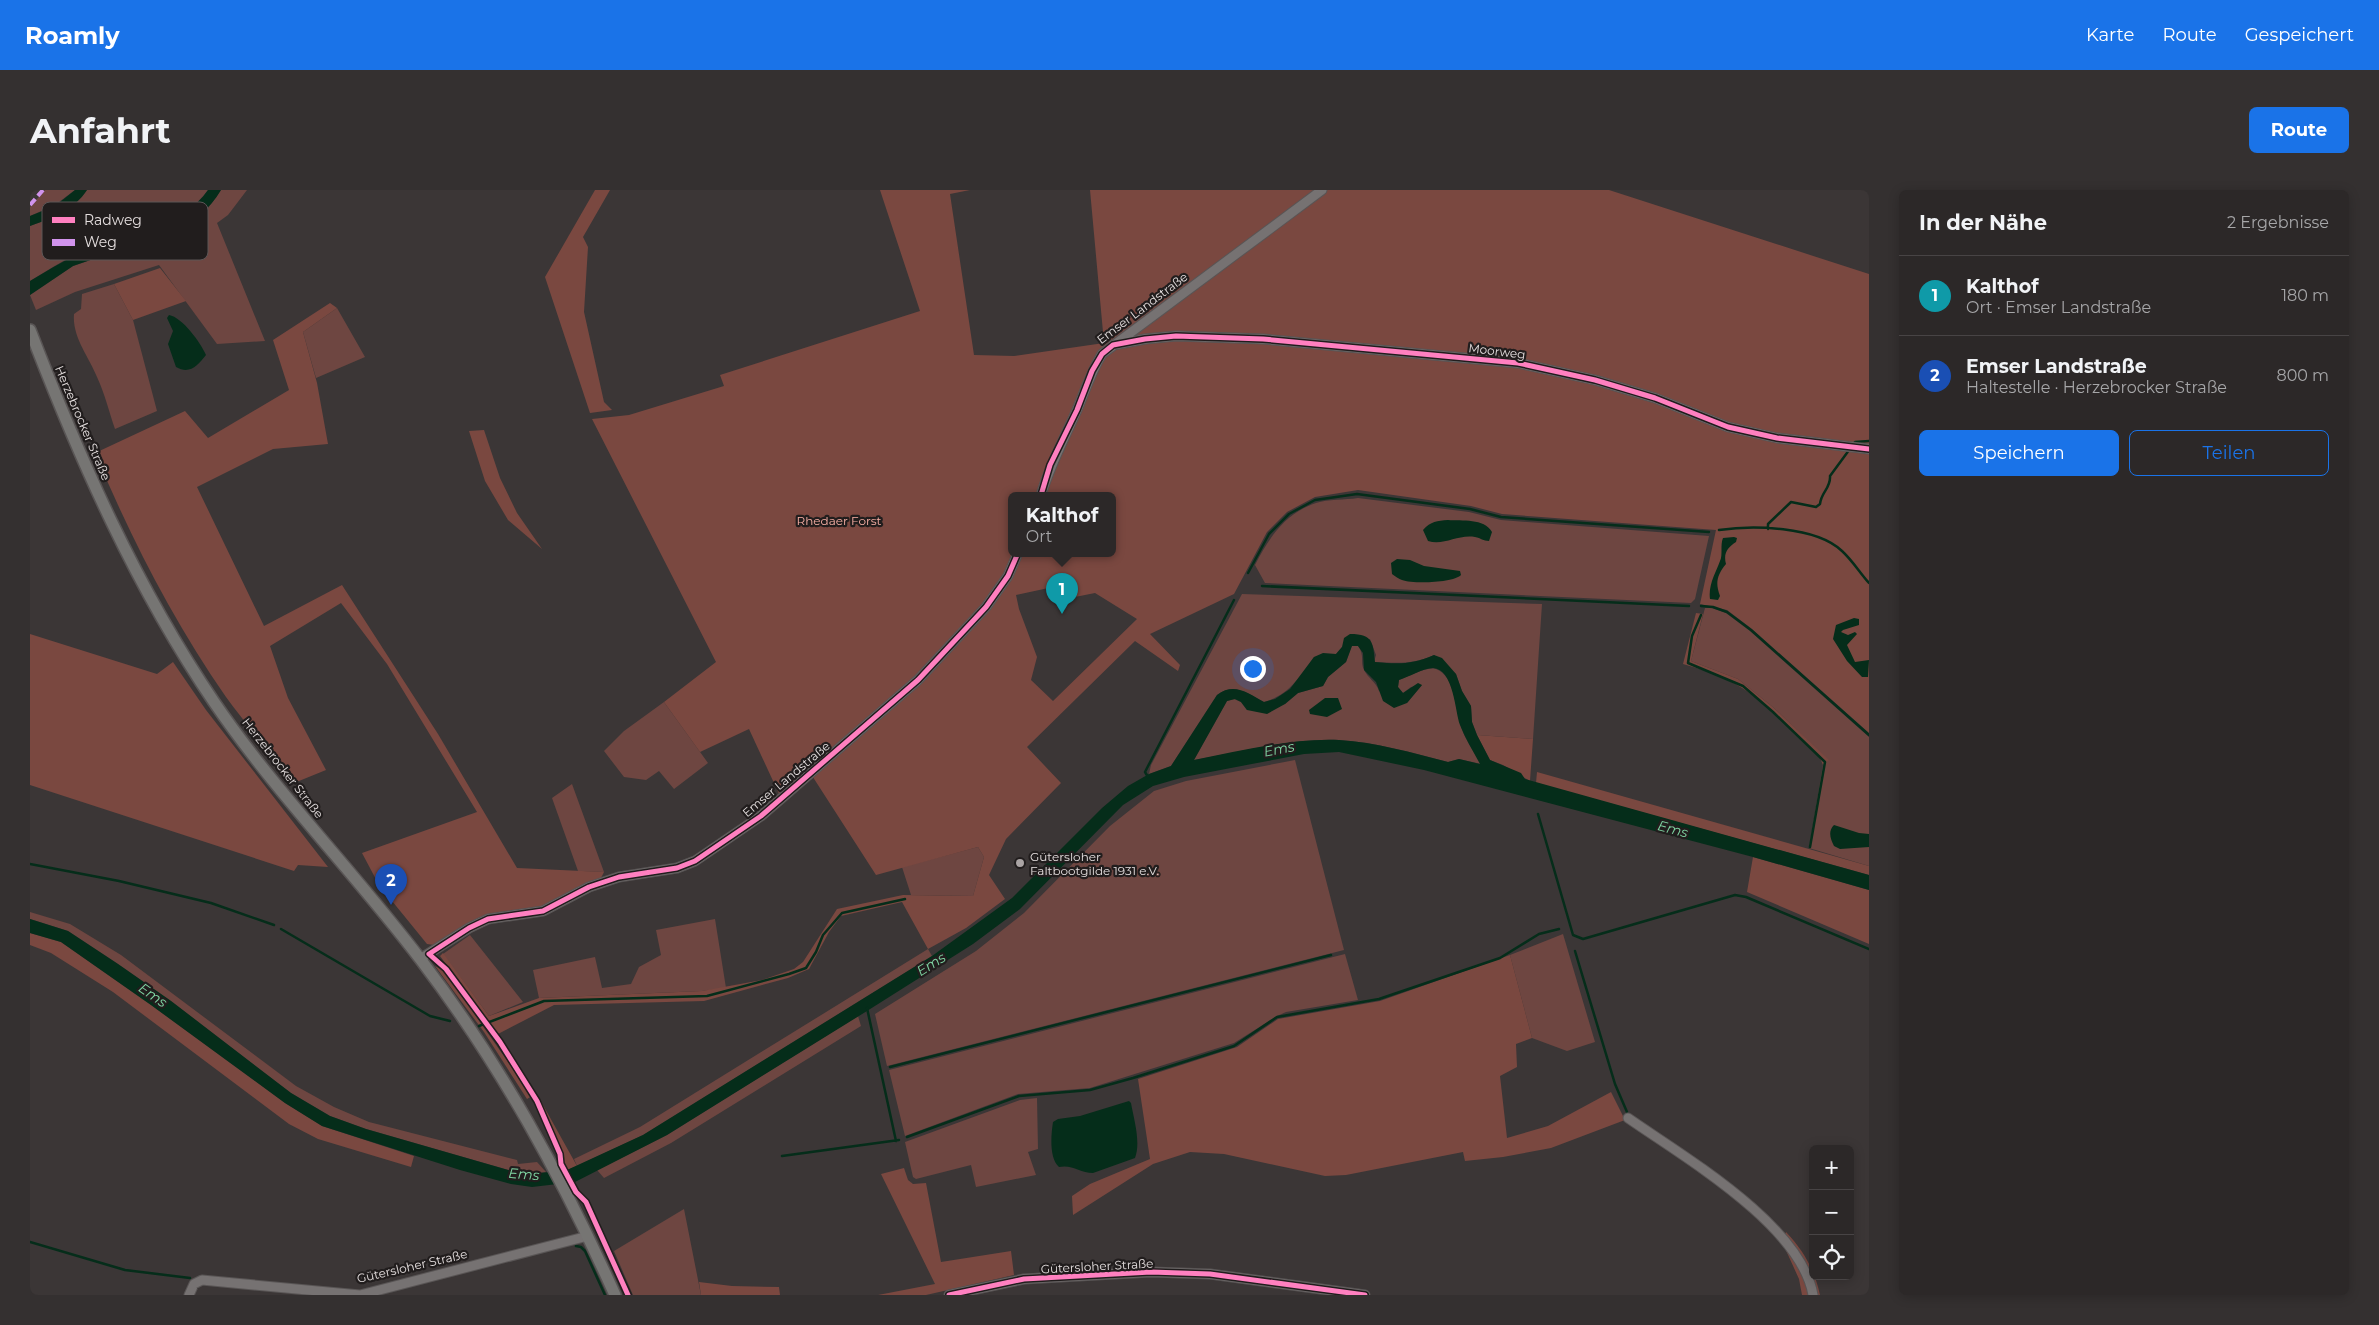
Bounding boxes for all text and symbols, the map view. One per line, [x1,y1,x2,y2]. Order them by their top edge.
text: Roamly [25,21,120,50]
text: Karte [2086,24,2134,46]
text: Route [2162,24,2217,46]
text: Gespeichert [2245,24,2354,46]
button: Route [2249,107,2349,153]
text: Anfahrt [30,109,171,152]
legend [42,202,208,260]
text: In der Nähe [1919,210,2047,235]
text: Radweg [84,211,142,229]
text: 2 Ergebnisse [2227,213,2329,232]
text: Weg [84,233,117,251]
street label: Emser Landstraße [1094,269,1190,347]
text: Kalthof [1966,275,2039,298]
text: 1 [1932,286,1938,305]
text: 180 m [2281,286,2329,305]
text: Ort · Emser Landstraße [1966,298,2151,317]
street label: Moorweg [1468,340,1526,362]
text: Emser Landstraße [1966,355,2147,378]
street label: Herzebrocker Straße [52,363,114,483]
text: 2 [1930,366,1940,385]
text: 800 m [2276,366,2329,385]
text: Haltestelle · Herzebrocker Straße [1966,378,2227,397]
button: Speichern [1919,430,2119,476]
button: Teilen [2129,430,2329,476]
popup [1008,492,1116,557]
text: Kalthof [1026,504,1098,527]
park label: Rhedaer Forst [797,513,882,528]
text: Ort [1026,527,1052,546]
pin: 1 [1046,573,1078,614]
your location [1240,656,1266,682]
street label: Herzebrocker Straße [239,715,327,821]
water label: Ems [1262,737,1296,761]
street label: Emser Landstraße [739,738,833,820]
water label: Ems [1656,816,1690,842]
place label: Gütersloher Faltbootgilde 1931 e.V. [1030,849,1159,878]
marker: Gütersloher Faltbootgilde 1931 e.V. [1014,857,1026,869]
pin: 2 [375,864,407,905]
water label: Ems [913,948,949,980]
water label: Ems [135,979,171,1011]
map controls [1809,1145,1854,1280]
button: + [1809,1145,1854,1190]
water label: Ems [508,1164,540,1184]
button: − [1809,1190,1854,1235]
button: locate [1809,1235,1854,1280]
street label: Gütersloher Straße [355,1246,469,1286]
street label: Gütersloher Straße [1040,1256,1154,1276]

